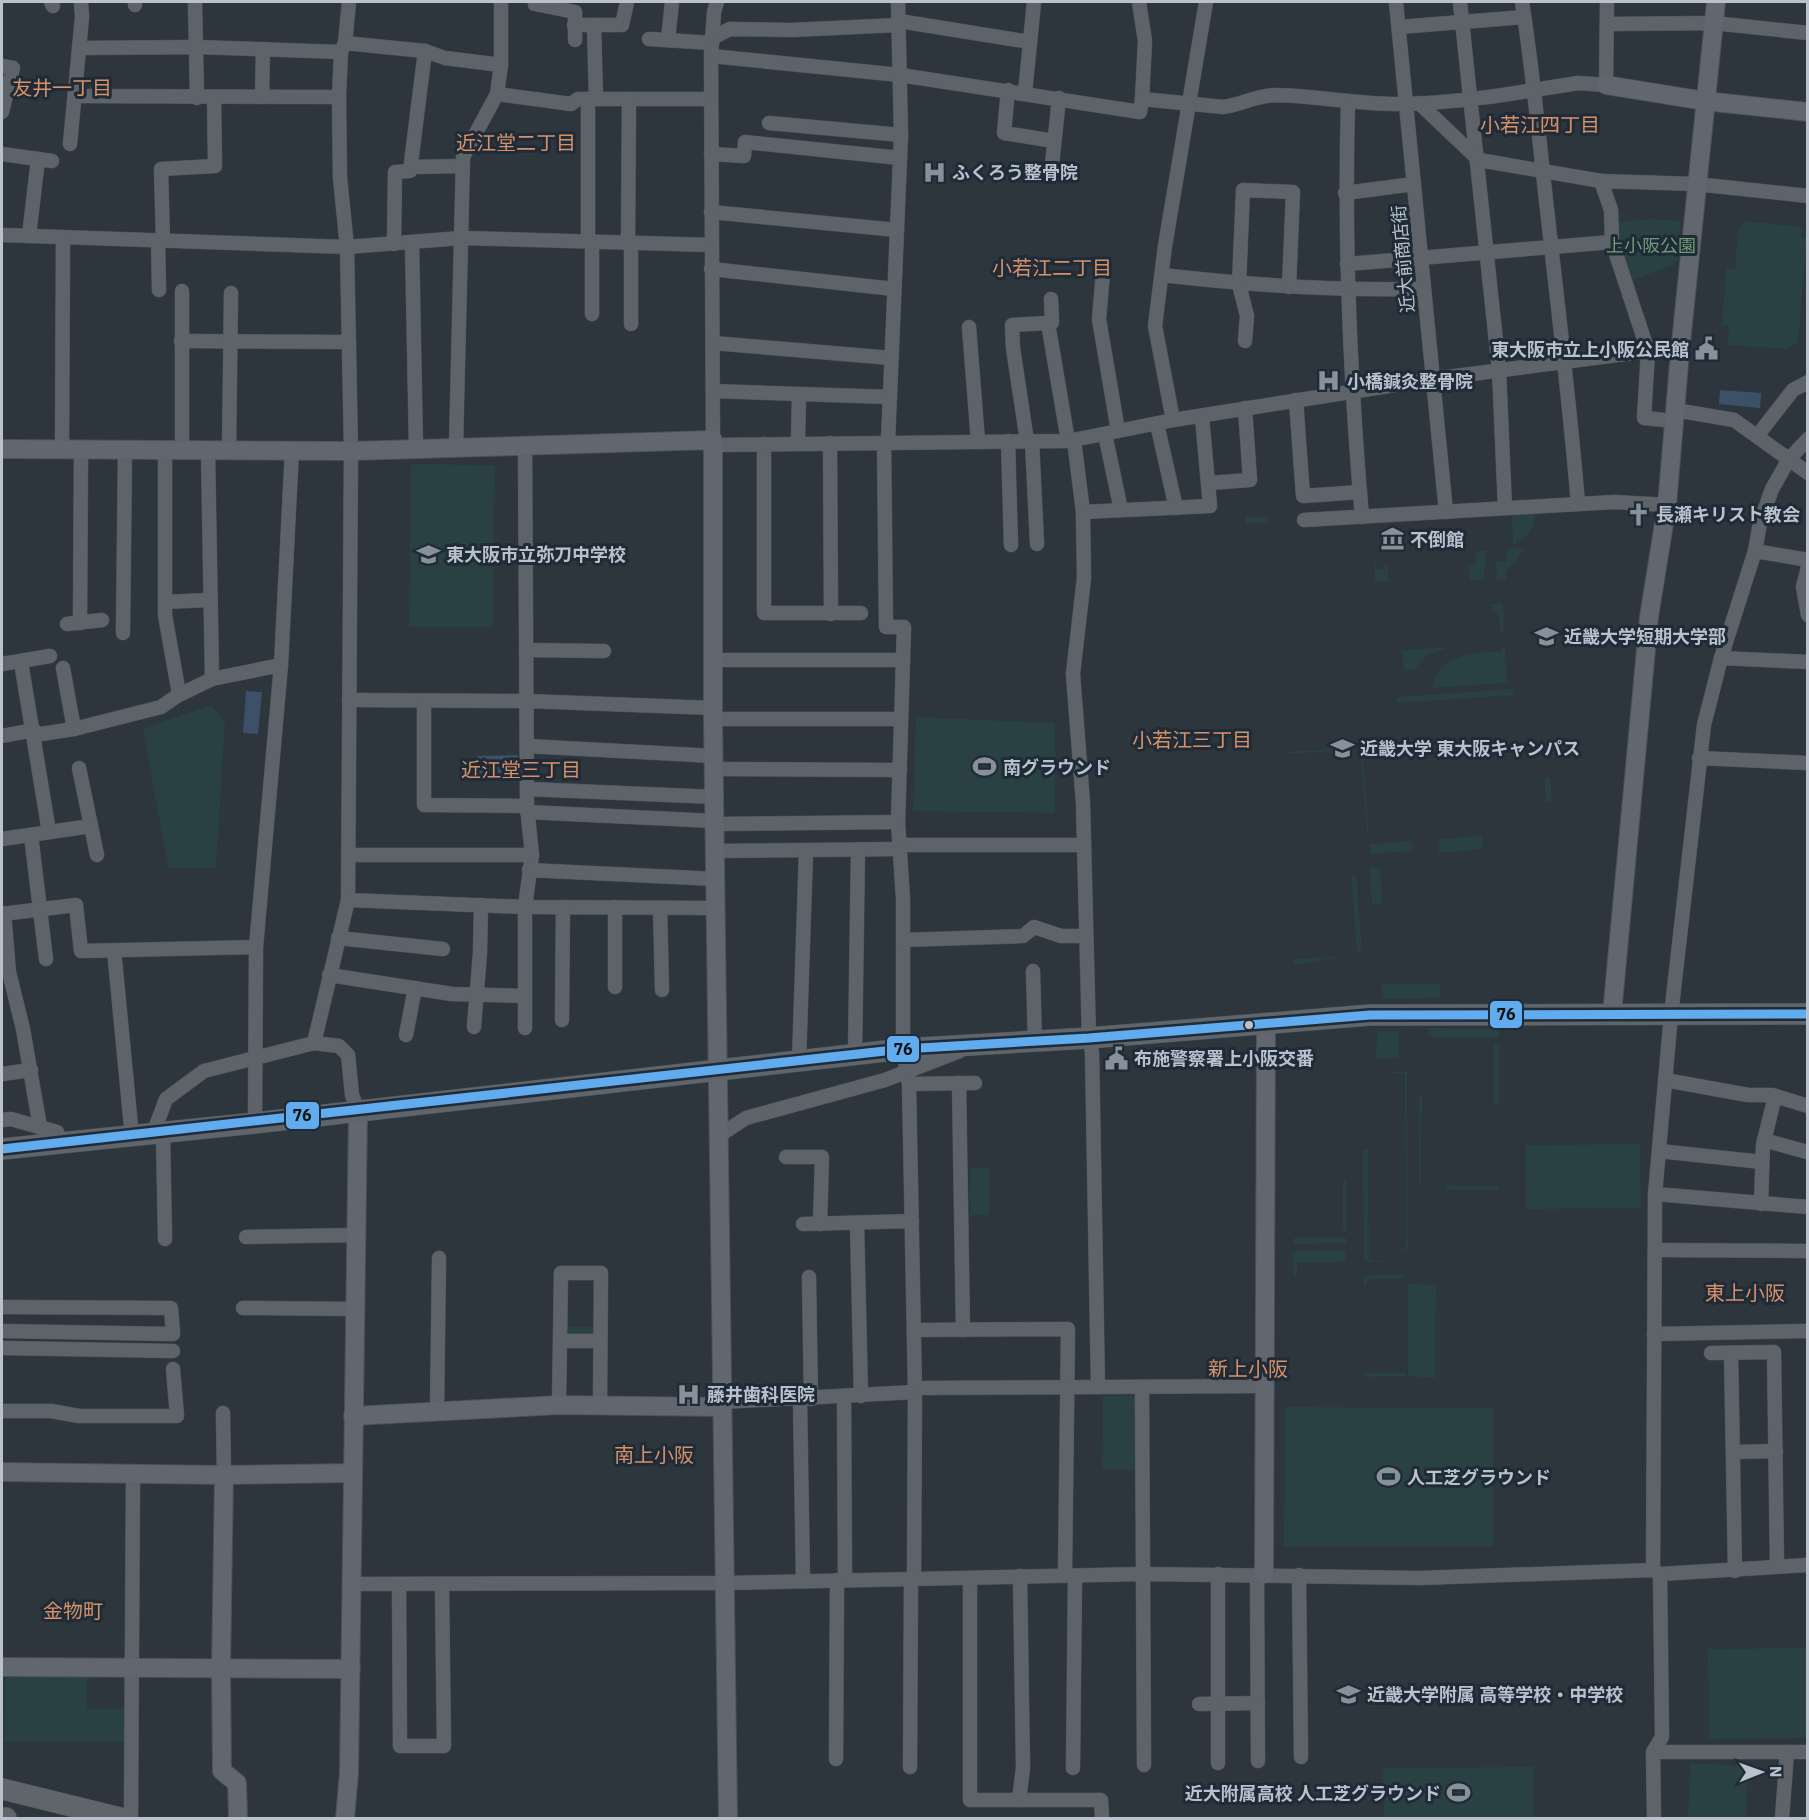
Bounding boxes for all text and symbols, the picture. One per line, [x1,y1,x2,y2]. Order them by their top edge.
district label: 友井一丁目 [12,74,112,101]
district label: 小若江四丁目 [1480,111,1600,138]
district label: 近江堂二丁目 [456,129,576,156]
hospital icon: ふくろう整骨院 [921,159,947,185]
place label: ふくろう整骨院 [952,161,1078,184]
street label: 近大前商店街 [1387,204,1419,314]
park label: 上小阪公園 [1606,234,1696,257]
district label: 小若江二丁目 [992,254,1112,281]
public building icon: 東大阪市立上小阪公民館 [1694,336,1720,362]
place label: 東大阪市立上小阪公民館 [1491,338,1689,361]
hospital icon: 小橋鍼灸整骨院 [1316,368,1342,394]
place label: 小橋鍼灸整骨院 [1347,370,1473,393]
church icon: 長瀬キリスト教会 [1625,501,1651,527]
place label: 長瀬キリスト教会 [1656,503,1800,526]
museum icon: 不倒館 [1379,526,1405,552]
place label: 不倒館 [1410,528,1464,551]
school or university icon: 東大阪市立弥刀中学校 [415,541,441,567]
place label: 東大阪市立弥刀中学校 [446,543,626,566]
school or university icon: 近畿大学短期大学部 [1533,623,1559,649]
place label: 近畿大学短期大学部 [1564,625,1726,648]
district label: 小若江三丁目 [1132,726,1252,753]
school or university icon: 近畿大学 東大阪キャンパス [1329,735,1355,761]
place label: 近畿大学 東大阪キャンパス [1360,737,1580,760]
sports icon: 南グラウンド [972,754,998,780]
district label: 近江堂三丁目 [461,756,581,783]
place label: 南グラウンド [1003,756,1111,779]
line badge: 76 [1489,1000,1523,1029]
text: 76 [1496,1004,1516,1024]
unlabelled marker [1243,1019,1255,1031]
line badge: 76 [886,1035,920,1063]
text: 76 [893,1039,913,1059]
public building icon: 布施警察署上小阪交番 [1103,1045,1129,1071]
place label: 布施警察署上小阪交番 [1134,1047,1314,1070]
line badge: 76 [285,1101,320,1130]
text: 76 [292,1105,312,1125]
district label: 東上小阪 [1705,1279,1785,1306]
district label: 新上小阪 [1208,1355,1288,1382]
hospital icon: 藤井歯科医院 [676,1381,702,1407]
place label: 藤井歯科医院 [707,1383,815,1406]
district label: 南上小阪 [614,1441,694,1468]
sports icon: 人工芝グラウンド [1376,1464,1402,1490]
place label: 人工芝グラウンド [1407,1466,1551,1489]
district label: 金物町 [43,1597,103,1624]
school or university icon: 近畿大学附属 高等学校・中学校 [1336,1681,1362,1707]
place label: 近畿大学附属 高等学校・中学校 [1367,1683,1623,1706]
north arrow [1731,1742,1791,1802]
text: N [1766,1766,1786,1778]
sports icon: 近大附属高校 人工芝グラウンド [1446,1780,1472,1806]
place label: 近大附属高校 人工芝グラウンド [1185,1782,1441,1805]

